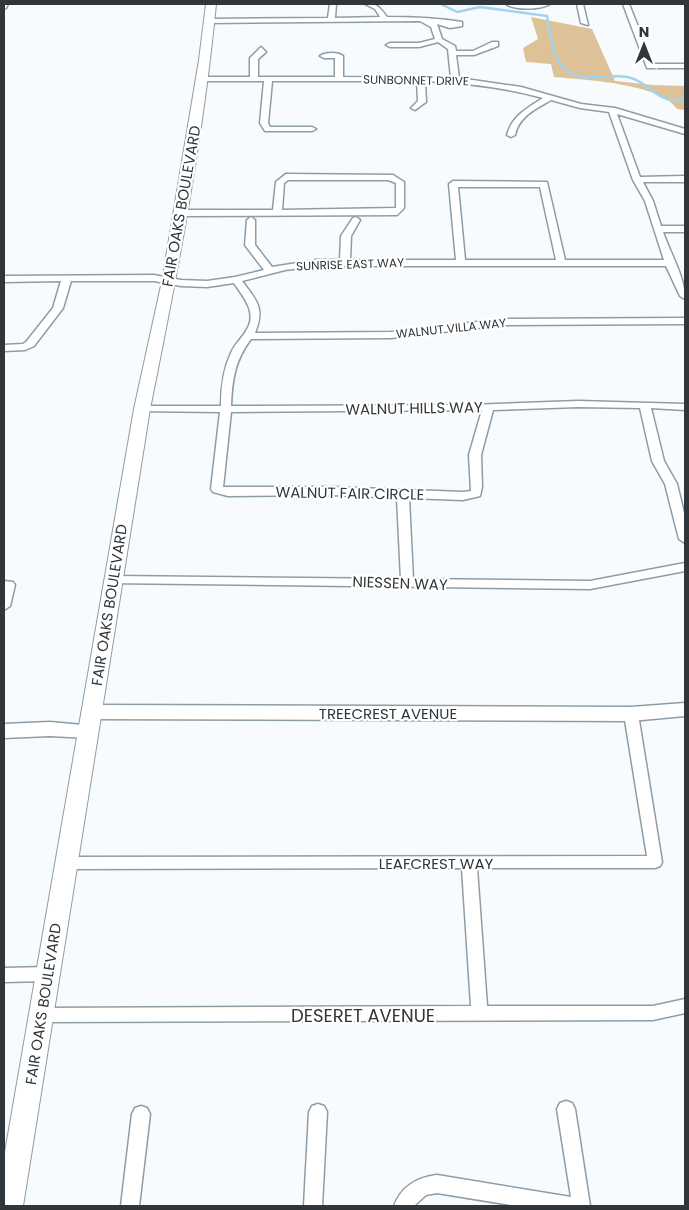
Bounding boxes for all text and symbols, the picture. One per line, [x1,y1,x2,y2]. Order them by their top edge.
north arrow [619,20,669,70]
text: N [639,22,649,42]
street label: SUNBONNET DRIVE [363,71,469,89]
street label: FAIR OAKS BOULEVARD [156,124,206,288]
street label: SUNRISE EAST WAY [296,254,404,274]
street label: WALNUT VILLA WAY [395,314,507,342]
street label: WALNUT HILLS WAY [345,396,483,420]
street label: WALNUT FAIR CIRCLE [275,481,425,505]
street label: FAIR OAKS BOULEVARD [86,523,132,687]
street label: NIESSEN WAY [352,571,448,595]
street label: TREECREST AVENUE [319,703,457,724]
street label: LEAFCREST WAY [379,853,494,874]
street label: FAIR OAKS BOULEVARD [20,922,66,1086]
street label: DESERET AVENUE [291,1003,435,1028]

